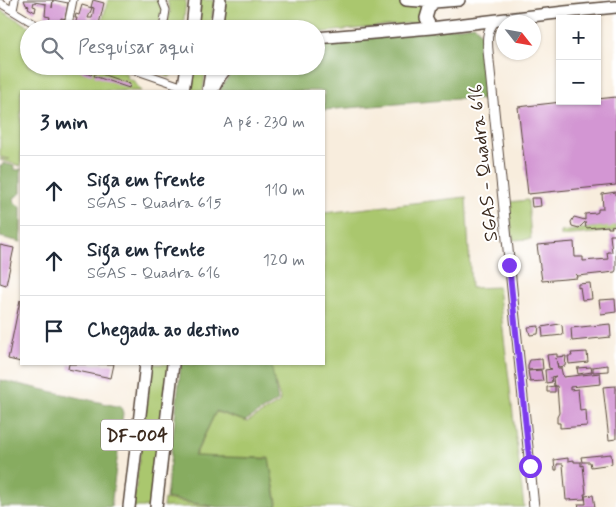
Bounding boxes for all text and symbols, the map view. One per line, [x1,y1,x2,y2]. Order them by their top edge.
north arrow [496,15,541,60]
map controls [556,15,601,105]
button: + [556,15,601,60]
search box [20,20,325,75]
icon: search [38,34,66,62]
text: Pesquisar aqui [78,35,194,60]
button: − [556,60,601,105]
street label: SGAS - Quadra 616 [463,83,504,243]
text: 3 min [40,109,88,137]
text: A pé · 230 m [223,112,305,133]
text: Siga em frente [87,168,205,193]
icon: ahead [40,177,68,205]
text: 110 m [264,180,305,201]
text: SGAS - Quadra 615 [87,193,222,214]
text: Siga em frente [87,238,205,263]
icon: ahead [40,247,68,275]
text: 120 m [263,250,305,271]
route end [498,254,521,277]
text: SGAS - Quadra 616 [87,263,220,284]
icon: arrive [40,317,68,345]
text: Chegada ao destino [87,318,239,343]
road number: DF-004 [101,420,173,450]
route start [519,455,542,478]

